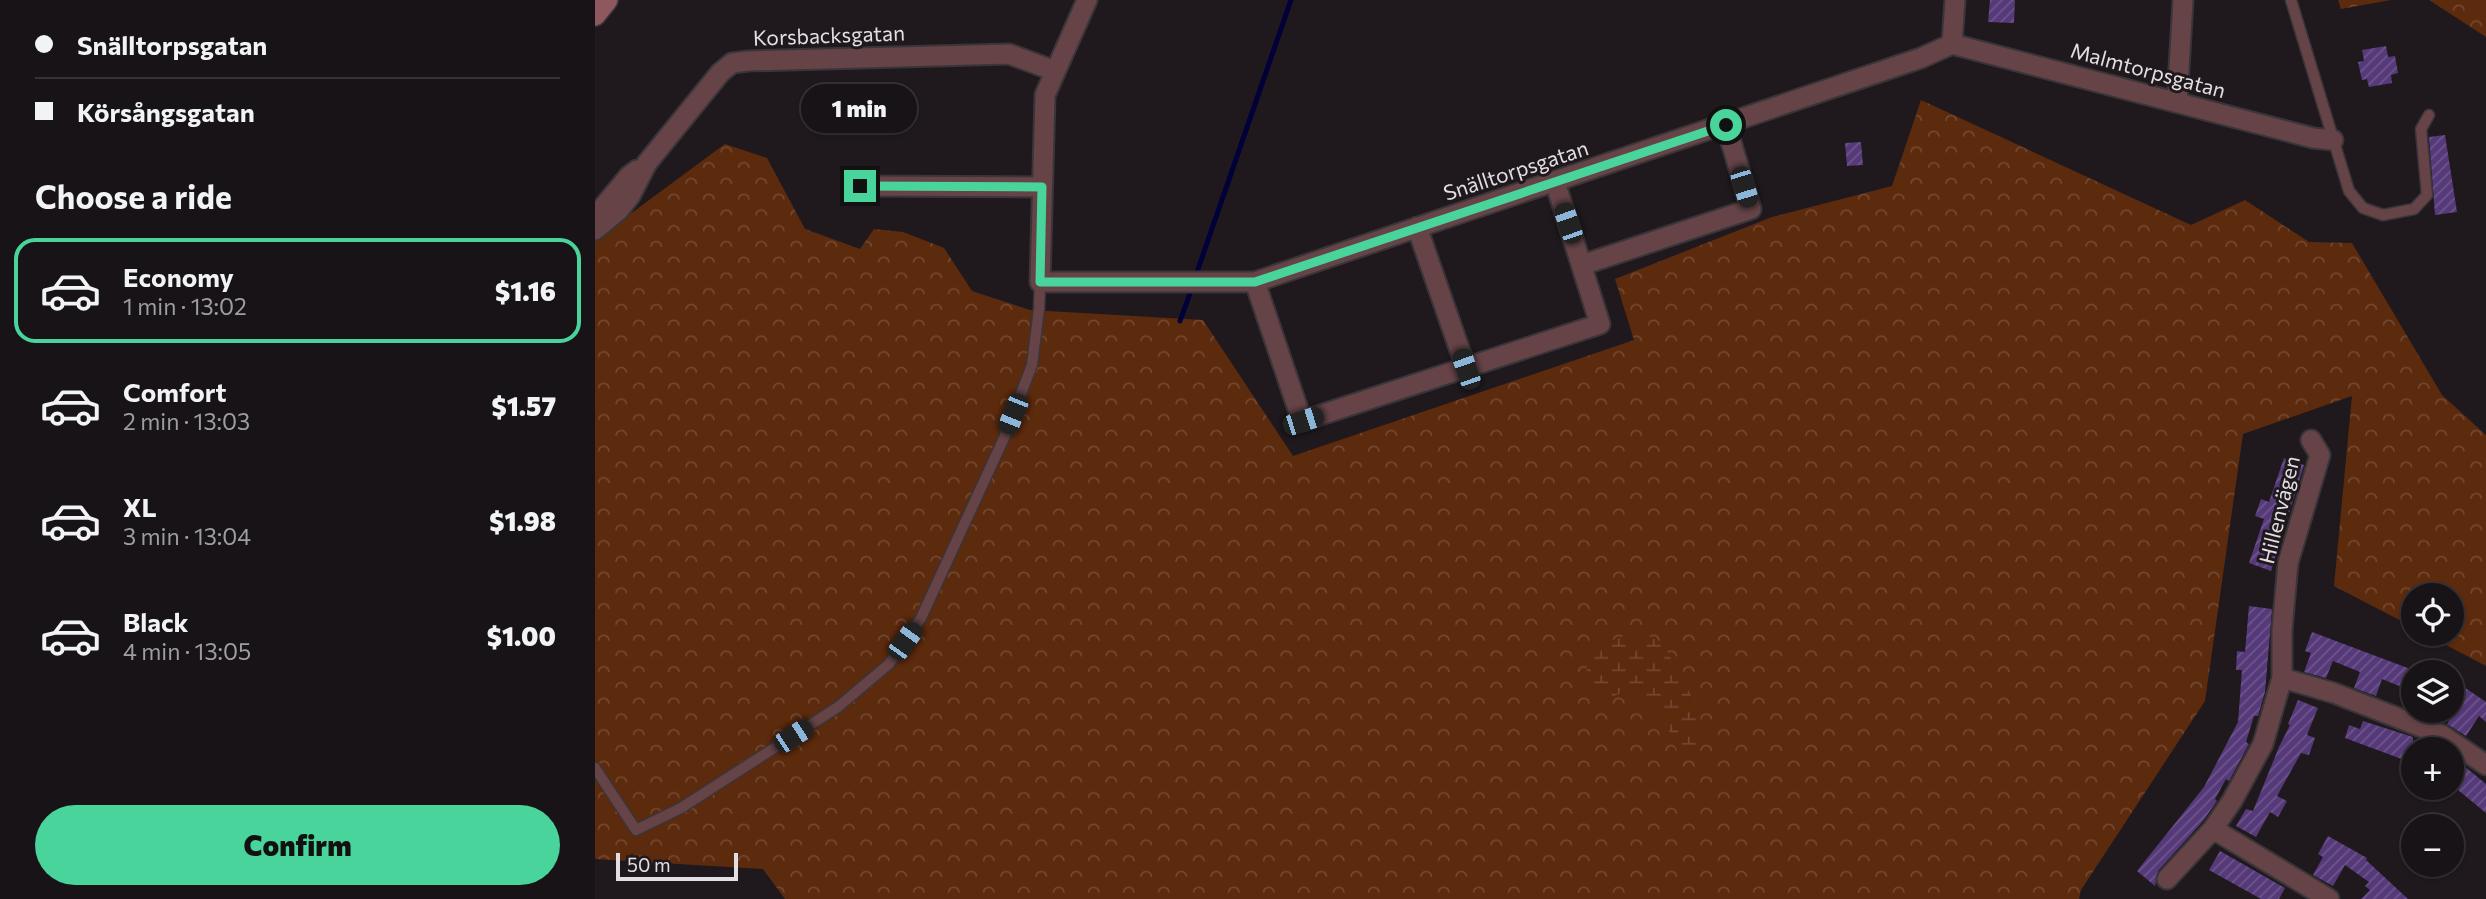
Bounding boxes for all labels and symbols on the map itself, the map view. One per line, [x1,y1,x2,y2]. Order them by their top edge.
street label: Korsbacksgatan [753,19,905,50]
street label: Malmtorpsgatan [2068,37,2229,102]
callout: 1 min [802,85,918,134]
route start [1710,109,1742,141]
street label: Snälltorpsgatan [1440,134,1591,205]
car [1728,164,1761,210]
route end [844,170,876,202]
car [1552,200,1585,246]
car [1450,346,1483,392]
car [996,391,1031,437]
car [1280,405,1327,437]
street label: Hillenvägen [2253,453,2304,566]
car [885,618,926,664]
car [770,716,817,756]
scale bar [616,850,739,882]

